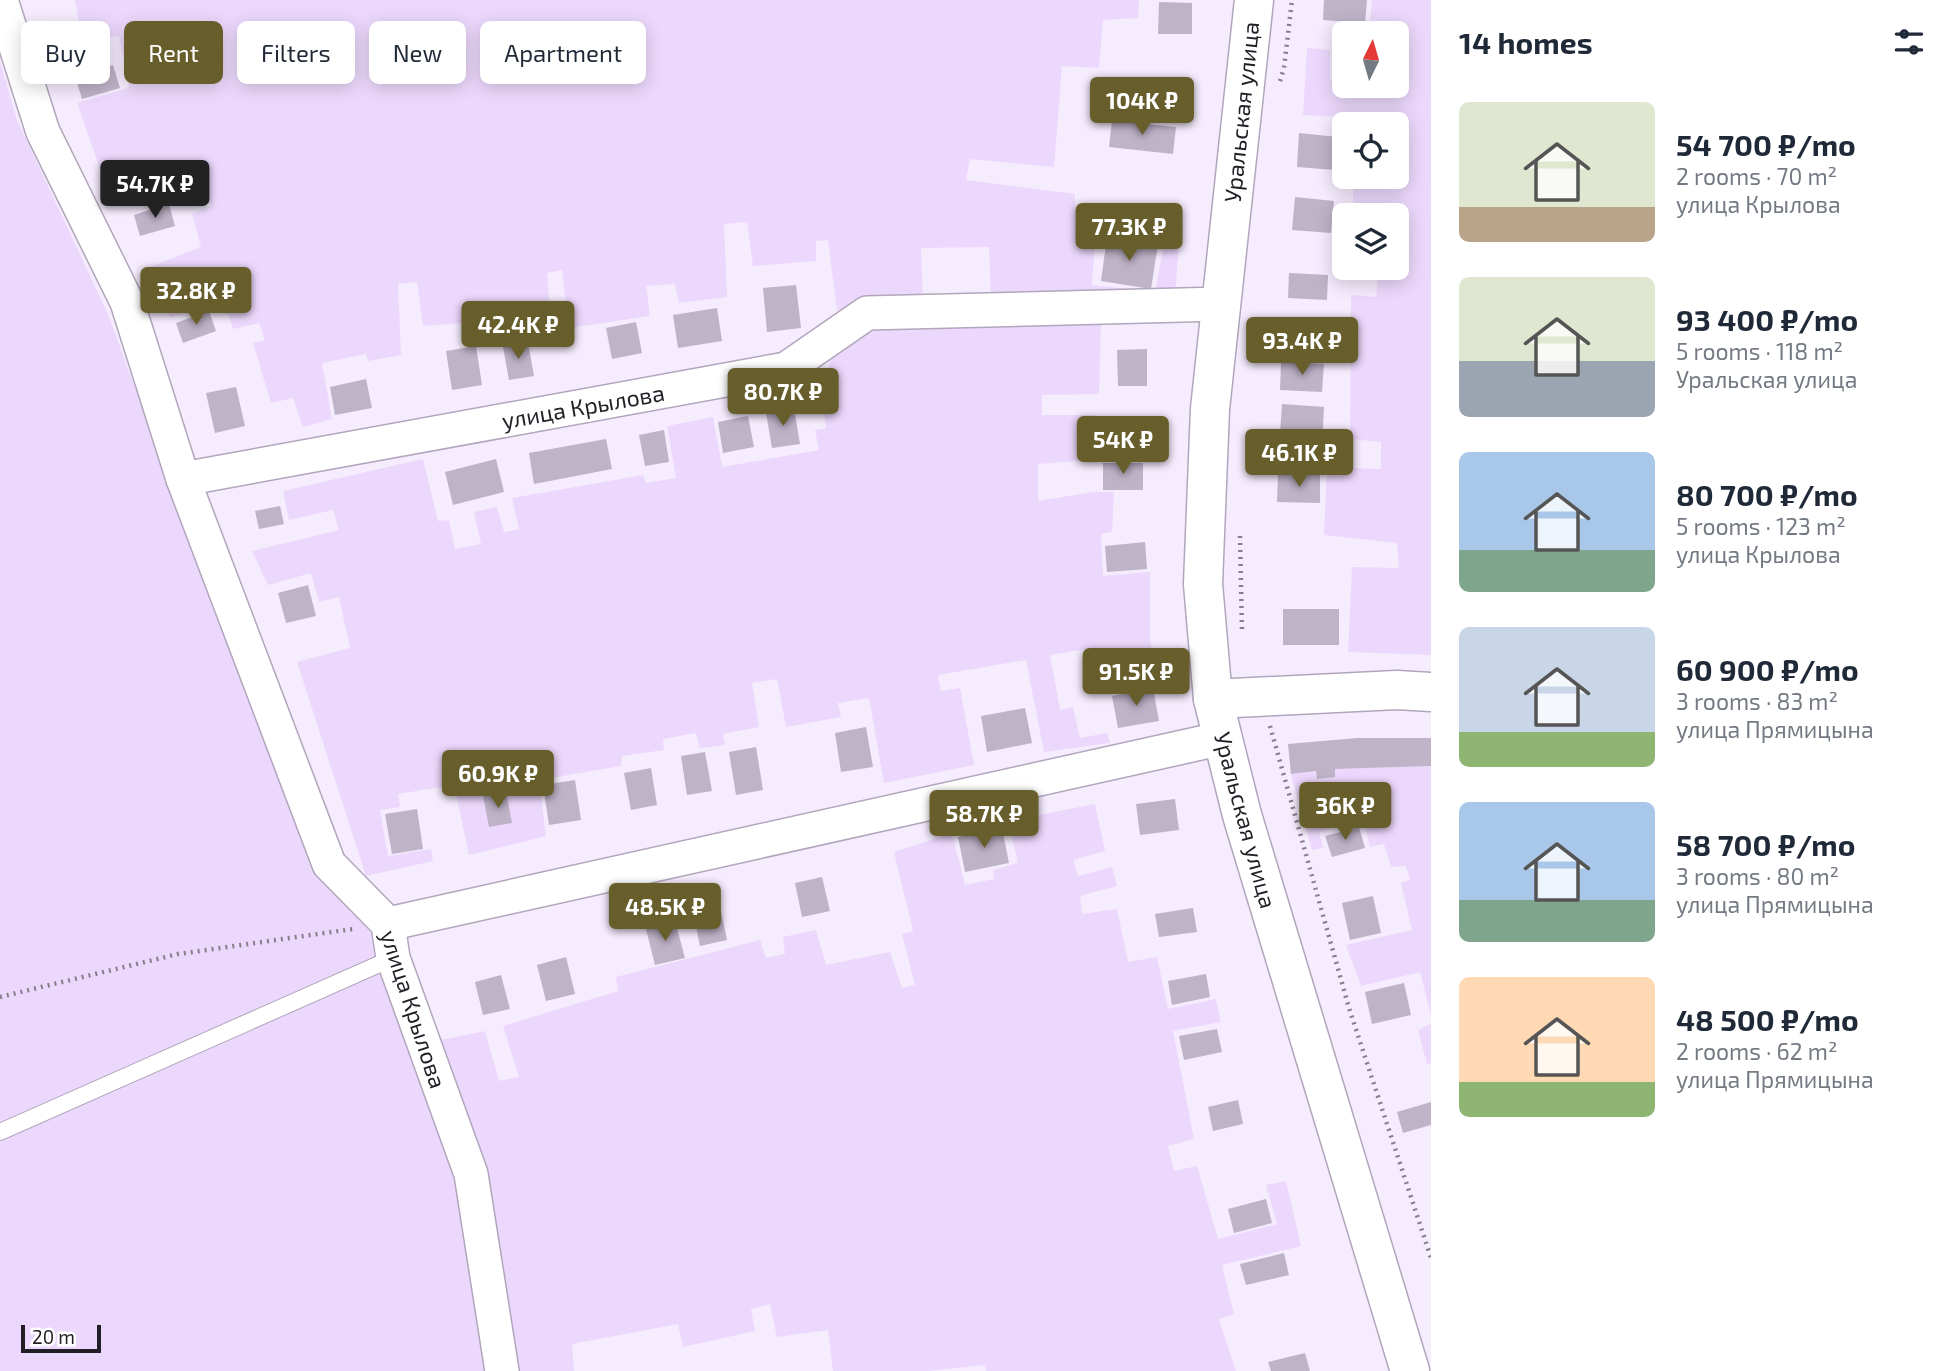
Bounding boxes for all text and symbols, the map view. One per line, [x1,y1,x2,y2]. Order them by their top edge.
street label: Уральская улица [1218,20,1265,204]
chip: Buy [21,21,110,84]
chip: Rent [124,21,223,84]
chip: Filters [237,21,355,84]
chip: New [369,21,466,84]
chip: Apartment [480,21,646,84]
north arrow [1332,21,1409,98]
map controls [1332,21,1409,280]
icon: filters [1890,23,1928,61]
text: 14 homes [1459,24,1593,60]
pin: 104K ₽ [1085,78,1199,137]
text: 104K ₽ [1106,86,1178,114]
button: locate [1332,112,1409,189]
text: 54 700 ₽/mo [1676,126,1856,162]
icon: home [1515,130,1599,214]
pin: 54.7K ₽ [90,160,220,220]
text: 2 rooms · 70 m² [1676,162,1837,190]
text: 54.7K ₽ [116,169,194,197]
text: улица Крылова [1676,190,1841,218]
button: layers [1332,203,1409,280]
pin: 77.3K ₽ [1064,204,1194,263]
text: 77.3K ₽ [1092,212,1166,240]
pin: 32.8K ₽ [131,268,261,327]
text: 32.8K ₽ [156,276,236,304]
text: 93 400 ₽/mo [1676,301,1858,337]
pin: 42.4K ₽ [453,302,583,361]
icon: home [1515,305,1599,389]
text: 42.4K ₽ [477,310,559,338]
pin: 93.4K ₽ [1237,318,1367,377]
text: 93.4K ₽ [1262,326,1342,354]
text: 5 rooms · 118 m² [1676,337,1843,365]
text: Уральская улица [1676,365,1857,393]
pin: 80.7K ₽ [718,368,848,428]
text: 80.7K ₽ [744,377,822,405]
street label: улица Крылова [499,378,667,435]
pin: 54K ₽ [1074,416,1172,476]
text: 54K ₽ [1093,425,1153,453]
pin: 46.1K ₽ [1234,430,1364,489]
text: 46.1K ₽ [1261,438,1337,466]
text: 80 700 ₽/mo [1676,476,1858,512]
icon: home [1515,480,1599,564]
text: 5 rooms · 123 m² [1676,512,1846,540]
text: улица Крылова [1676,540,1841,568]
pin: 91.5K ₽ [1071,648,1201,708]
text: 60 900 ₽/mo [1676,651,1859,687]
icon: home [1515,655,1599,739]
text: 91.5K ₽ [1099,657,1173,685]
text: 3 rooms · 83 m² [1676,687,1838,715]
text: улица Прямицына [1676,715,1874,743]
street label: Уральская улица [1208,729,1283,911]
pin: 60.9K ₽ [433,750,563,810]
text: 60.9K ₽ [458,759,538,787]
pin: 36K ₽ [1296,782,1394,842]
pin: 58.7K ₽ [919,790,1049,850]
text: 36K ₽ [1315,791,1375,819]
text: 58.7K ₽ [946,799,1022,827]
text: 58 700 ₽/mo [1676,826,1855,862]
icon: home [1515,830,1599,914]
text: 3 rooms · 80 m² [1676,862,1839,890]
pin: 48.5K ₽ [600,884,730,943]
text: улица Прямицына [1676,890,1874,918]
text: 48.5K ₽ [625,892,705,920]
street label: улица Крылова [374,926,453,1092]
text: 48 500 ₽/mo [1676,1001,1859,1037]
icon: home [1515,1005,1599,1089]
text: 2 rooms · 62 m² [1676,1037,1838,1065]
text: улица Прямицына [1676,1065,1874,1093]
scale bar [21,1322,102,1354]
text: 20 m [32,1325,75,1348]

